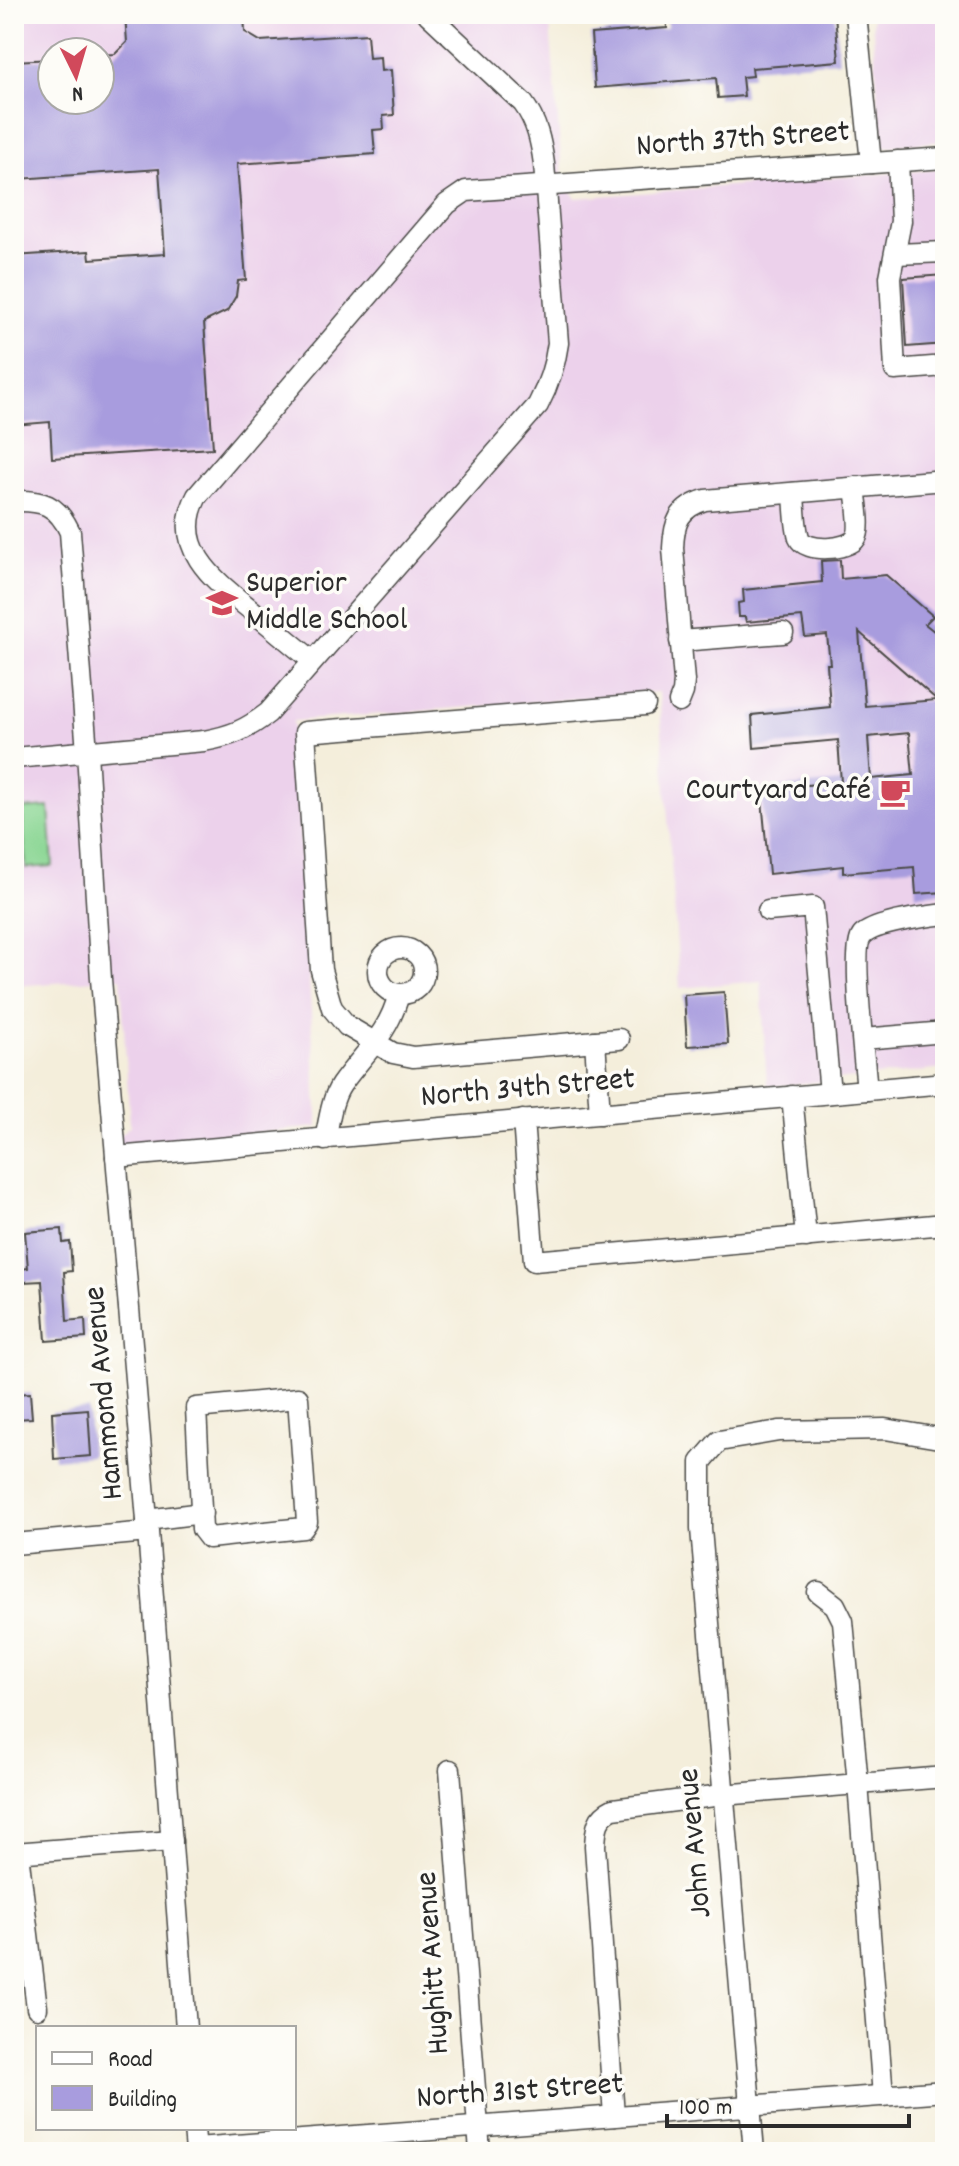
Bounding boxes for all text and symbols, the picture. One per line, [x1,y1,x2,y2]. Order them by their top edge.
north arrow [36,36,116,116]
text: N [71,77,84,108]
street label: North 37th Street [635,111,851,171]
place label: Superior Middle School [246,562,408,645]
school or university icon: Superior Middle School [205,586,239,620]
place label: Courtyard Café [685,769,871,815]
cafe icon: Courtyard Café [878,775,912,809]
street label: North 34th Street [419,1058,637,1122]
street label: Hammond Avenue [74,1284,138,1502]
street label: John Avenue [668,1766,726,1920]
street label: Hughitt Avenue [406,1870,464,2056]
legend [36,2026,296,2130]
text: Road [108,2044,153,2078]
street label: North 31st Street [415,2063,625,2123]
scale bar [667,2078,909,2128]
text: Building [108,2084,177,2118]
text: 100 m [679,2092,732,2126]

